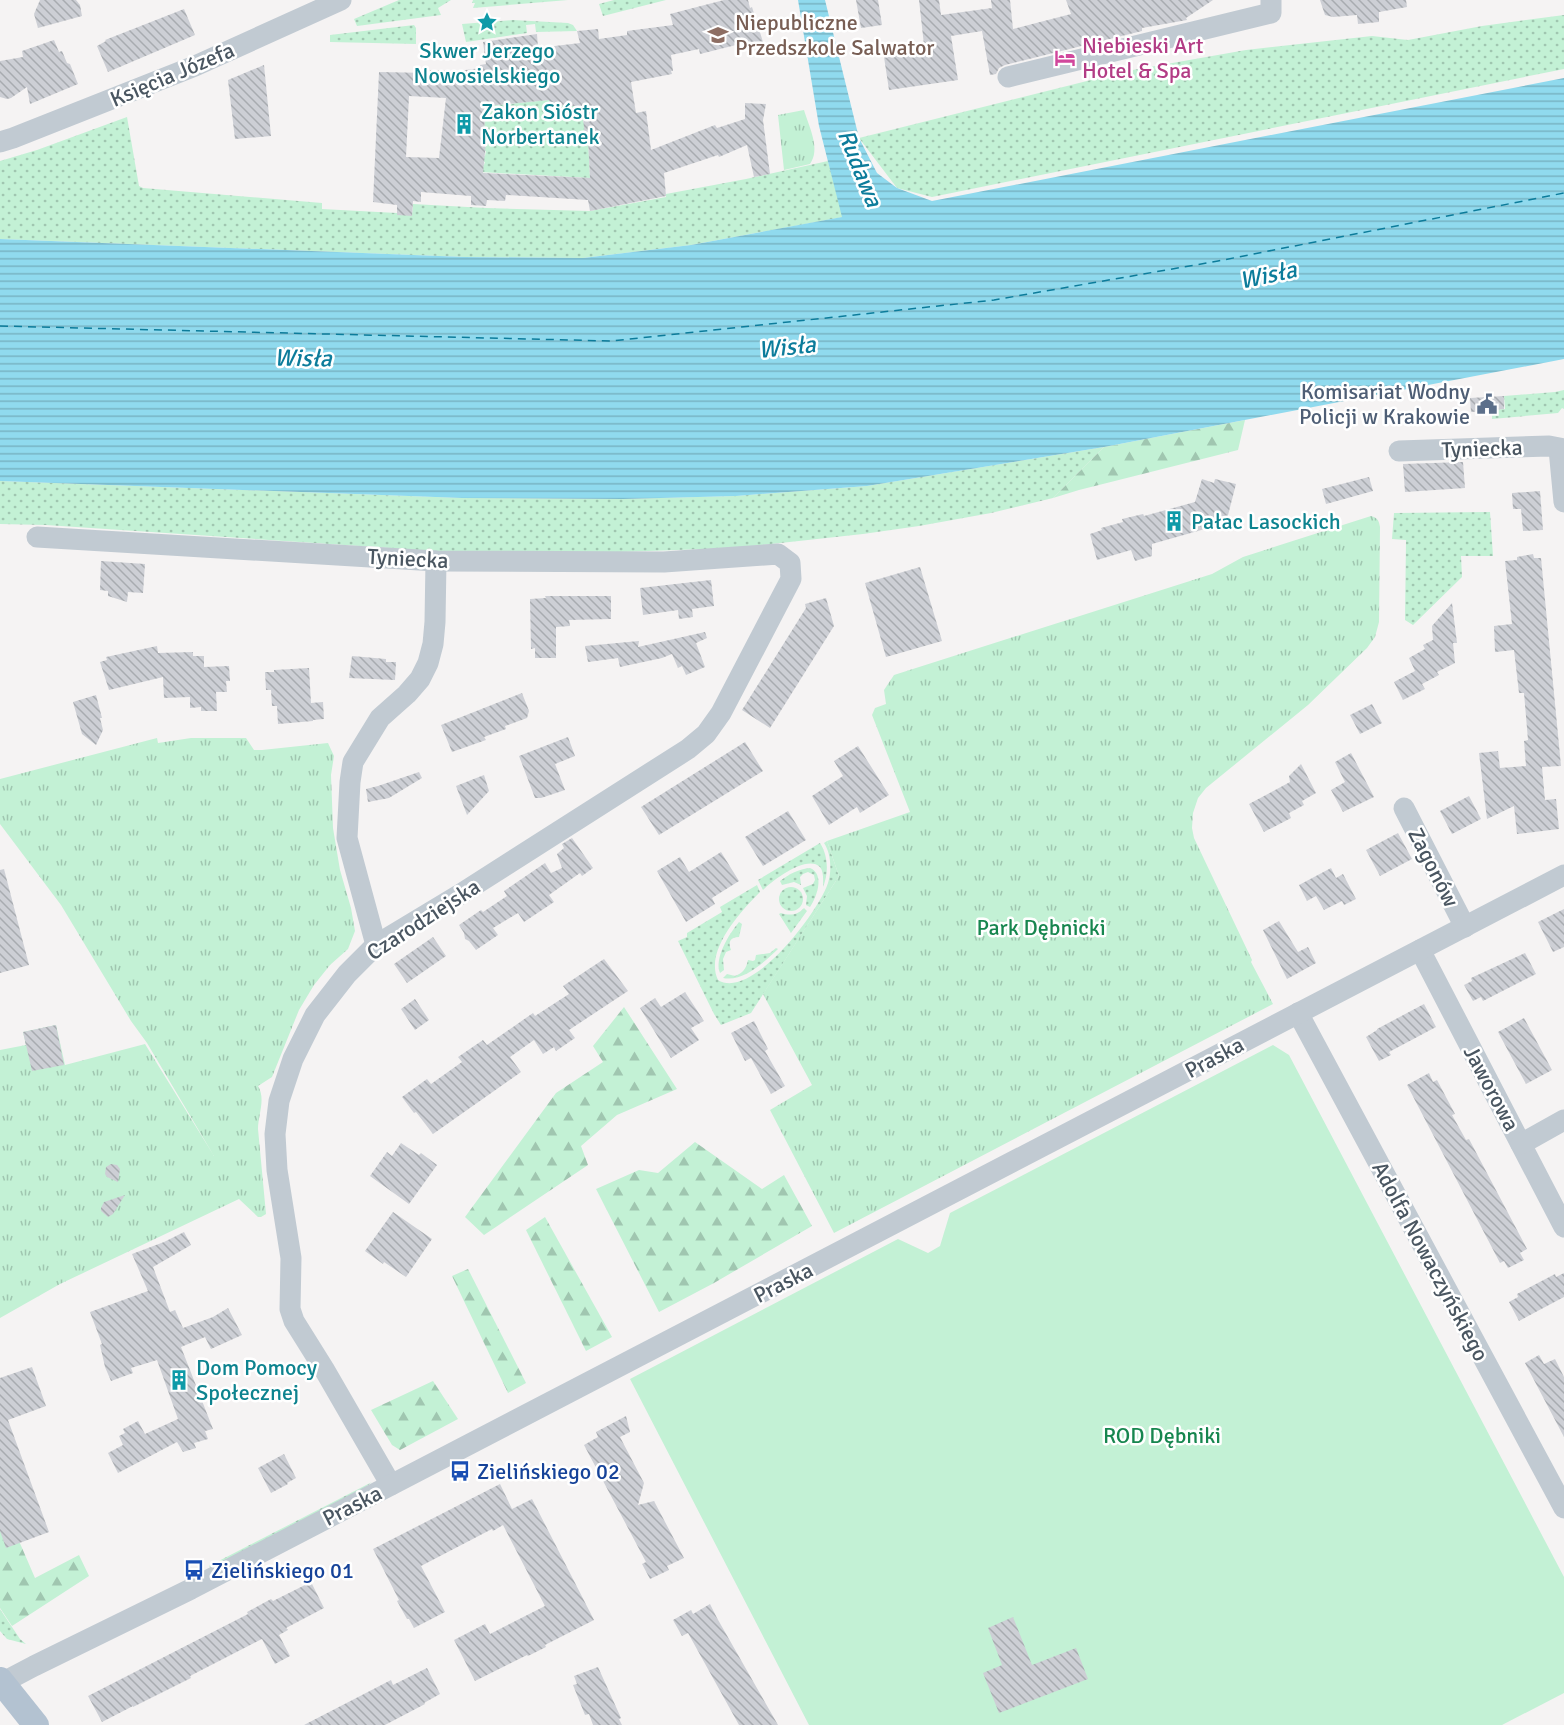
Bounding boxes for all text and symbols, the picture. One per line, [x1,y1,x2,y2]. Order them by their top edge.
place label: Niepubliczne Przedszkole Salwator [735,9,934,61]
place icon: Skwer Jerzego Nowosielskiego [475,10,499,34]
school or university icon: Niepubliczne Przedszkole Salwator [706,23,730,47]
place label: Niebieski Art Hotel & Spa [1082,32,1204,84]
street label: Księcia Józefa [106,36,238,113]
place label: Skwer Jerzego Nowosielskiego [414,37,560,89]
hotel icon: Niebieski Art Hotel & Spa [1053,46,1077,70]
place label: Zakon Sióstr Norbertanek [481,98,600,150]
building icon: Zakon Sióstr Norbertanek [452,112,476,136]
water label: Rudawa [831,125,889,212]
water label: Wisła [1237,254,1300,296]
water label: Wisła [757,329,818,365]
water label: Wisła [274,342,333,374]
place label: Komisariat Wodny Policji w Krakowie [1299,378,1471,430]
public building icon: Komisariat Wodny Policji w Krakowie [1475,392,1499,416]
street label: Tyniecka [1441,434,1523,463]
place label: Pałac Lasockich [1191,508,1341,535]
building icon: Pałac Lasockich [1162,509,1186,533]
street label: Tyniecka [367,543,449,574]
street label: Zagonów [1402,823,1465,911]
street label: Czarodziejska [362,873,485,966]
park label: Park Dębnicki [976,914,1106,941]
street label: Praska [1180,1031,1248,1084]
street label: Jaworowa [1458,1041,1525,1136]
street label: Adolfa Nowaczyńskiego [1367,1157,1495,1366]
street label: Praska [749,1256,817,1309]
place label: Dom Pomocy Społecznej [196,1354,318,1406]
building icon: Dom Pomocy Społecznej [167,1368,191,1392]
park label: ROD Dębniki [1103,1422,1221,1449]
place label: Zielińskiego 02 [477,1458,620,1485]
bus stop icon: Zielińskiego 02 [448,1459,472,1483]
street label: Praska [318,1479,386,1532]
place label: Zielińskiego 01 [211,1557,354,1584]
bus stop icon: Zielińskiego 01 [182,1558,206,1582]

